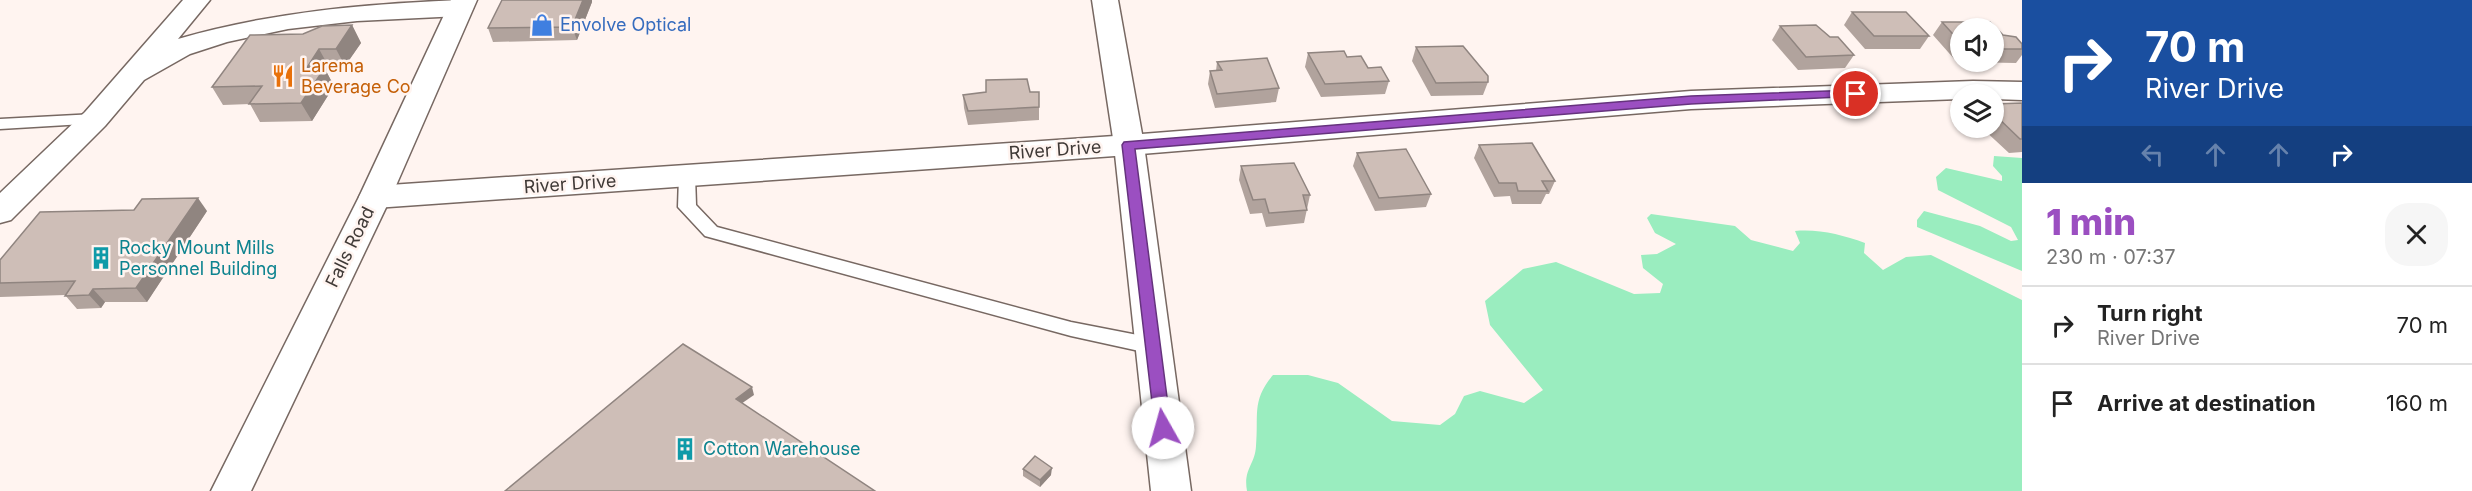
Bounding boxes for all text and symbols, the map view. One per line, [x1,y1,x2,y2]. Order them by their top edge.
shop icon: Envolve Optical [529,12,555,38]
place label: Envolve Optical [560,14,691,35]
map controls [1950,18,2004,138]
button: sound [1950,18,2004,72]
text: 70 m [2145,21,2245,72]
icon: right [2046,24,2124,102]
place label: Larema Beverage Co [301,55,411,97]
restaurant icon: Larema Beverage Co [270,63,296,89]
pin [1830,68,1881,119]
text: River Drive [2145,72,2284,105]
icon: arrive [1839,77,1872,110]
button: layers [1950,84,2004,138]
street label: River Drive [1008,136,1102,163]
icon: left [2136,138,2169,171]
icon: ahead [2199,138,2232,171]
icon: ahead [2262,138,2295,171]
icon: right [2325,138,2358,171]
street label: River Drive [523,170,617,197]
text: 1 min [2046,200,2136,244]
street label: Falls Road [321,203,378,290]
button: close [2385,203,2448,266]
place label: Rocky Mount Mills Personnel Building [119,237,277,279]
building icon: Rocky Mount Mills Personnel Building [88,245,114,271]
text: 230 m · 07:37 [2046,245,2176,269]
text: Turn right [2097,300,2203,326]
icon: right [2046,309,2079,342]
text: 70 m [2397,312,2448,338]
text: River Drive [2097,326,2200,350]
icon: arrive [2046,387,2079,420]
text: Arrive at destination [2097,390,2316,416]
text: 160 m [2386,390,2448,416]
position arrow [1131,396,1195,460]
building icon: Cotton Warehouse [672,436,698,462]
place label: Cotton Warehouse [703,438,861,459]

